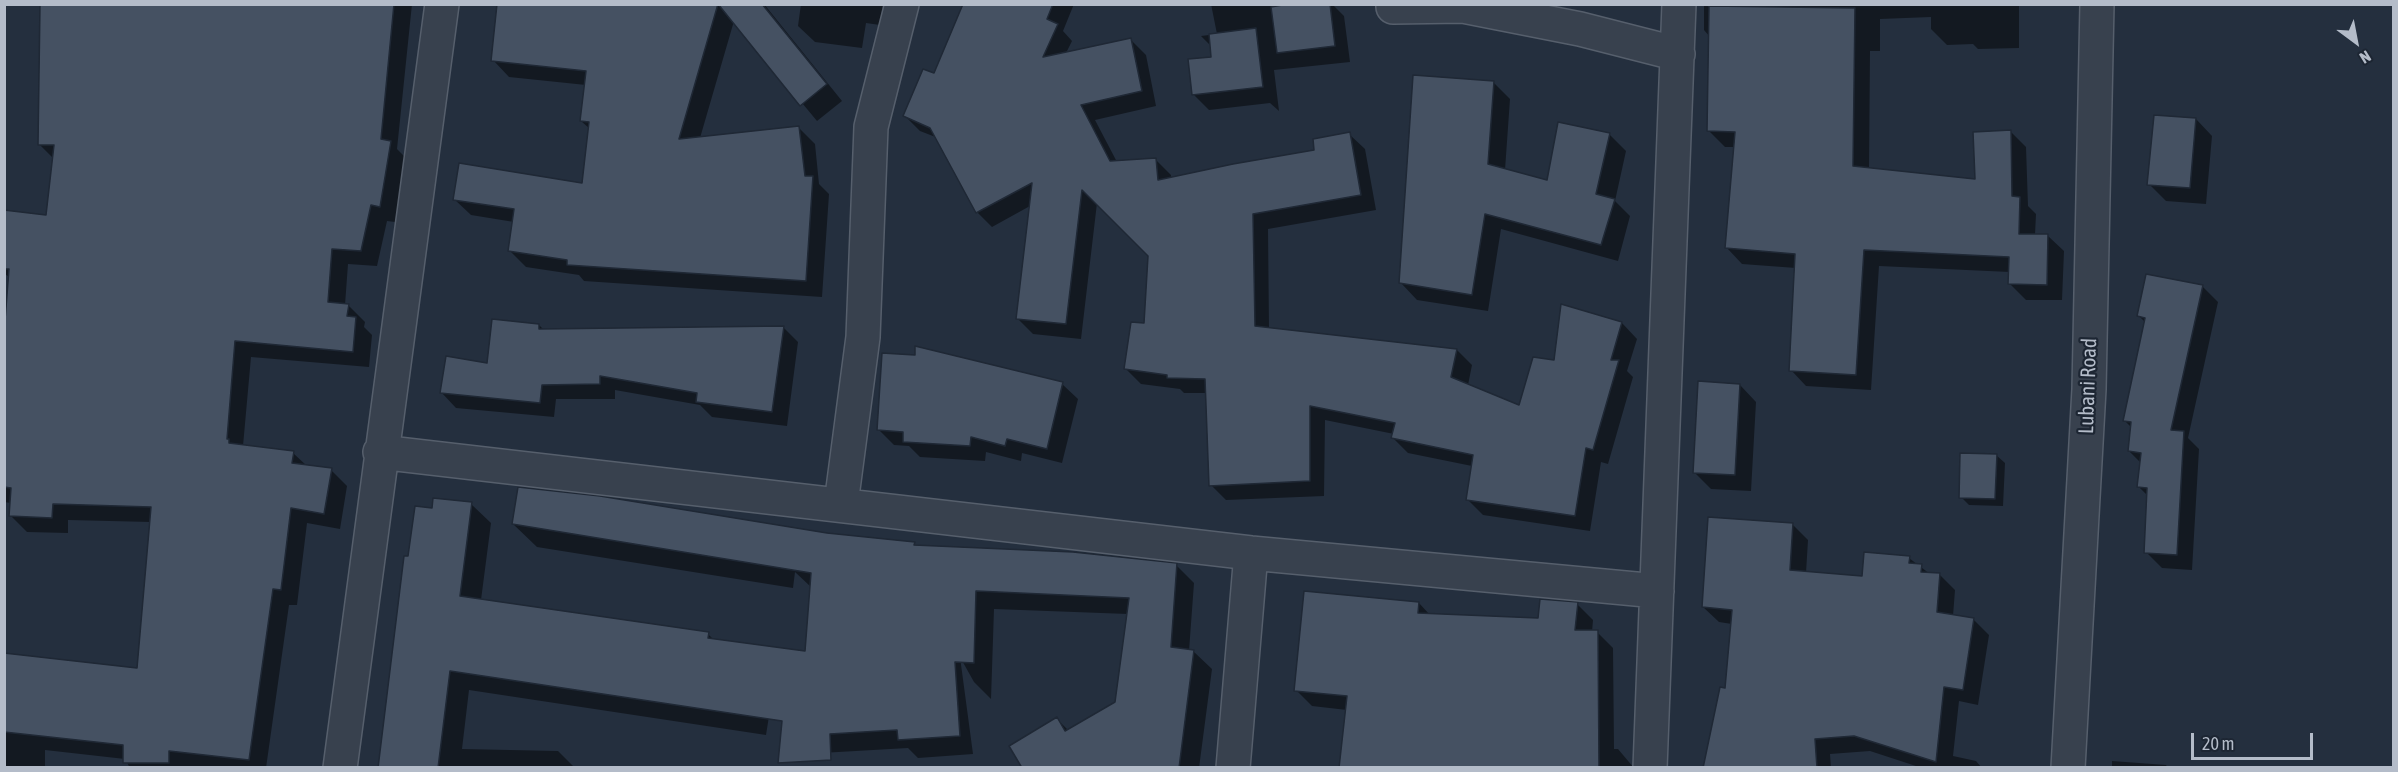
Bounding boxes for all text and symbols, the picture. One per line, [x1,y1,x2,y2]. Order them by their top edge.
north arrow [2326,12,2386,72]
text: N [2357,47,2374,67]
street label: Lubani Road [2074,338,2102,434]
scale bar [2194,721,2316,759]
text: 20 m [2202,733,2234,754]

